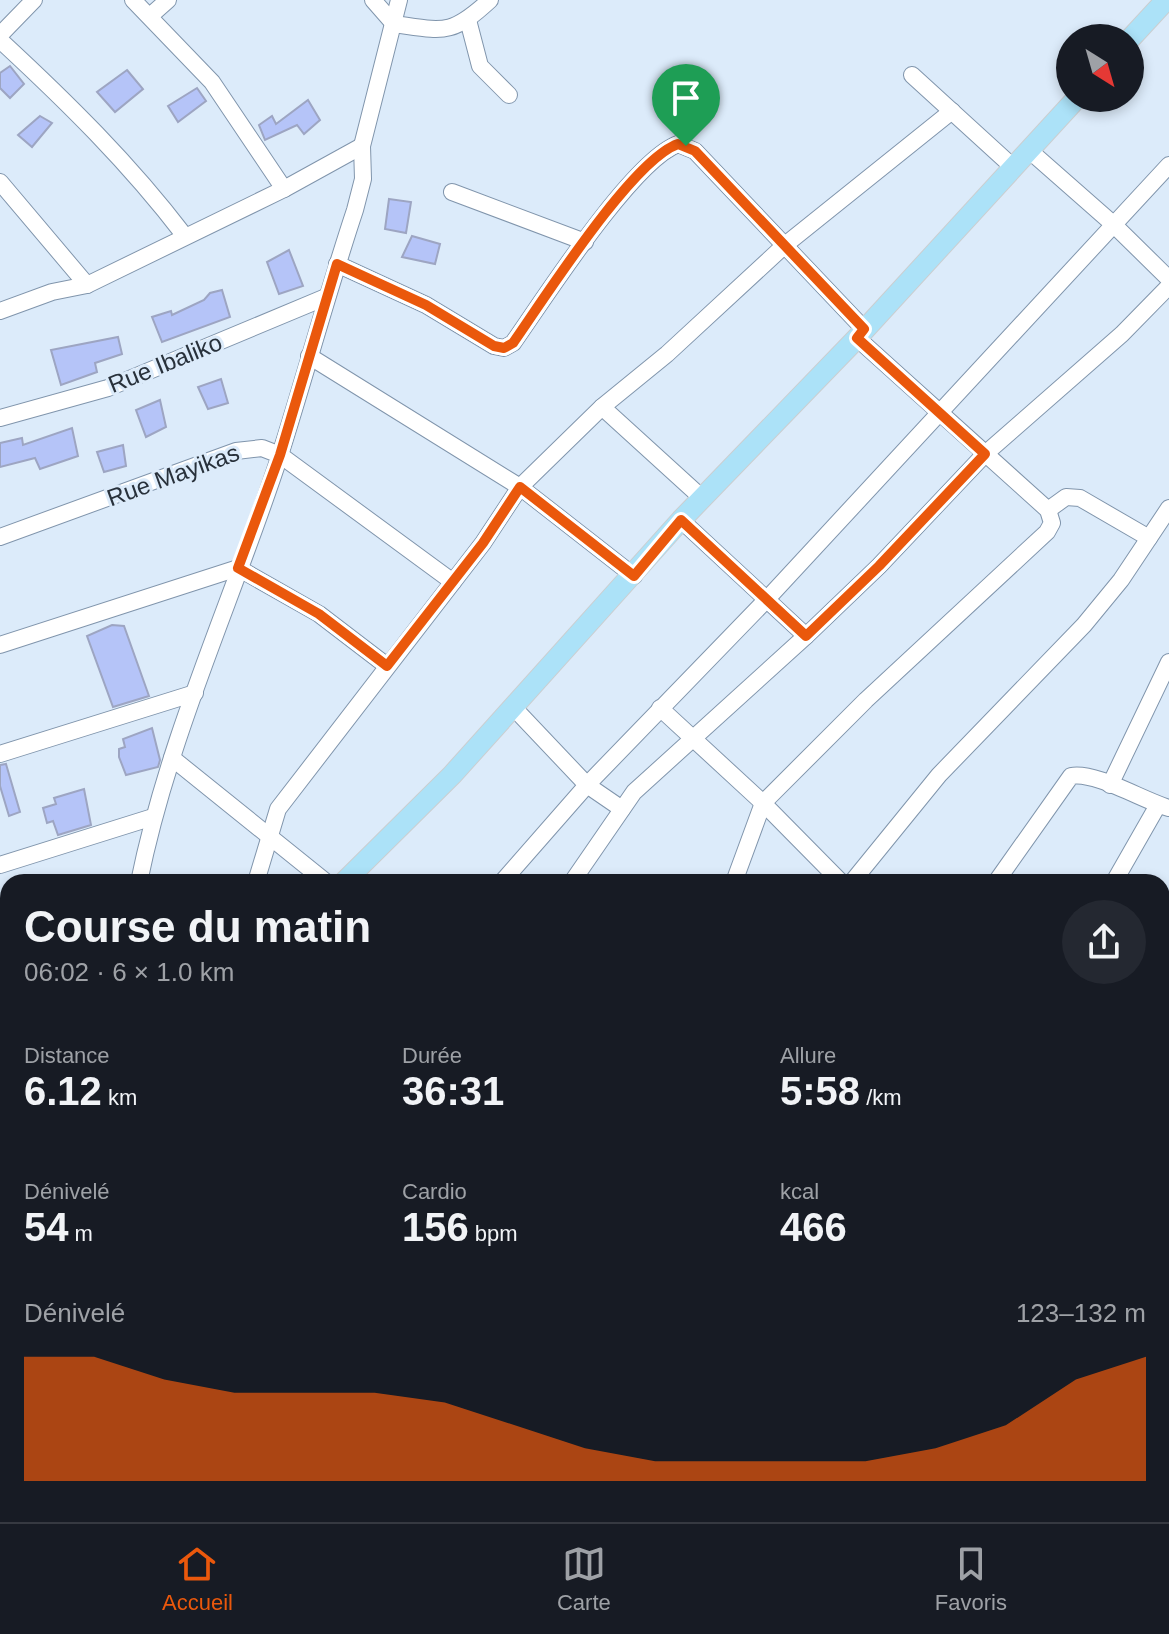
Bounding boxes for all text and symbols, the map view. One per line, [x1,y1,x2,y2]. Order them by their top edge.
north arrow [1056,24,1144,112]
map controls [1056,24,1144,112]
pin [652,64,720,146]
icon: arrive [664,76,708,120]
street label: Rue Ibaliko [104,328,226,398]
street label: Rue Mayikas [103,439,243,511]
button: share [1062,900,1146,984]
text: Course du matin [24,902,371,951]
text: 06:02 · 6 × 1.0 km [24,957,234,987]
text: Distance [24,1043,110,1068]
text: Durée [402,1043,462,1068]
text: Allure [780,1043,836,1068]
text: 6.12 [24,1069,102,1113]
text: 36:31 [402,1069,504,1113]
text: 5:58 [780,1069,860,1113]
text: km [102,1085,137,1110]
text: /km [860,1085,902,1110]
text: Dénivelé [24,1179,110,1204]
text: Cardio [402,1179,467,1204]
text: kcal [780,1179,819,1204]
text: 54 [24,1205,69,1249]
text: 156 [402,1205,469,1249]
text: 466 [780,1205,847,1249]
text: m [69,1221,93,1246]
text: bpm [469,1221,518,1246]
text: Dénivelé [24,1298,125,1328]
text: 123–132 m [1016,1298,1146,1328]
tab: Accueil [162,1542,233,1616]
tab: Carte [557,1542,611,1616]
tab: Favoris [935,1542,1007,1616]

